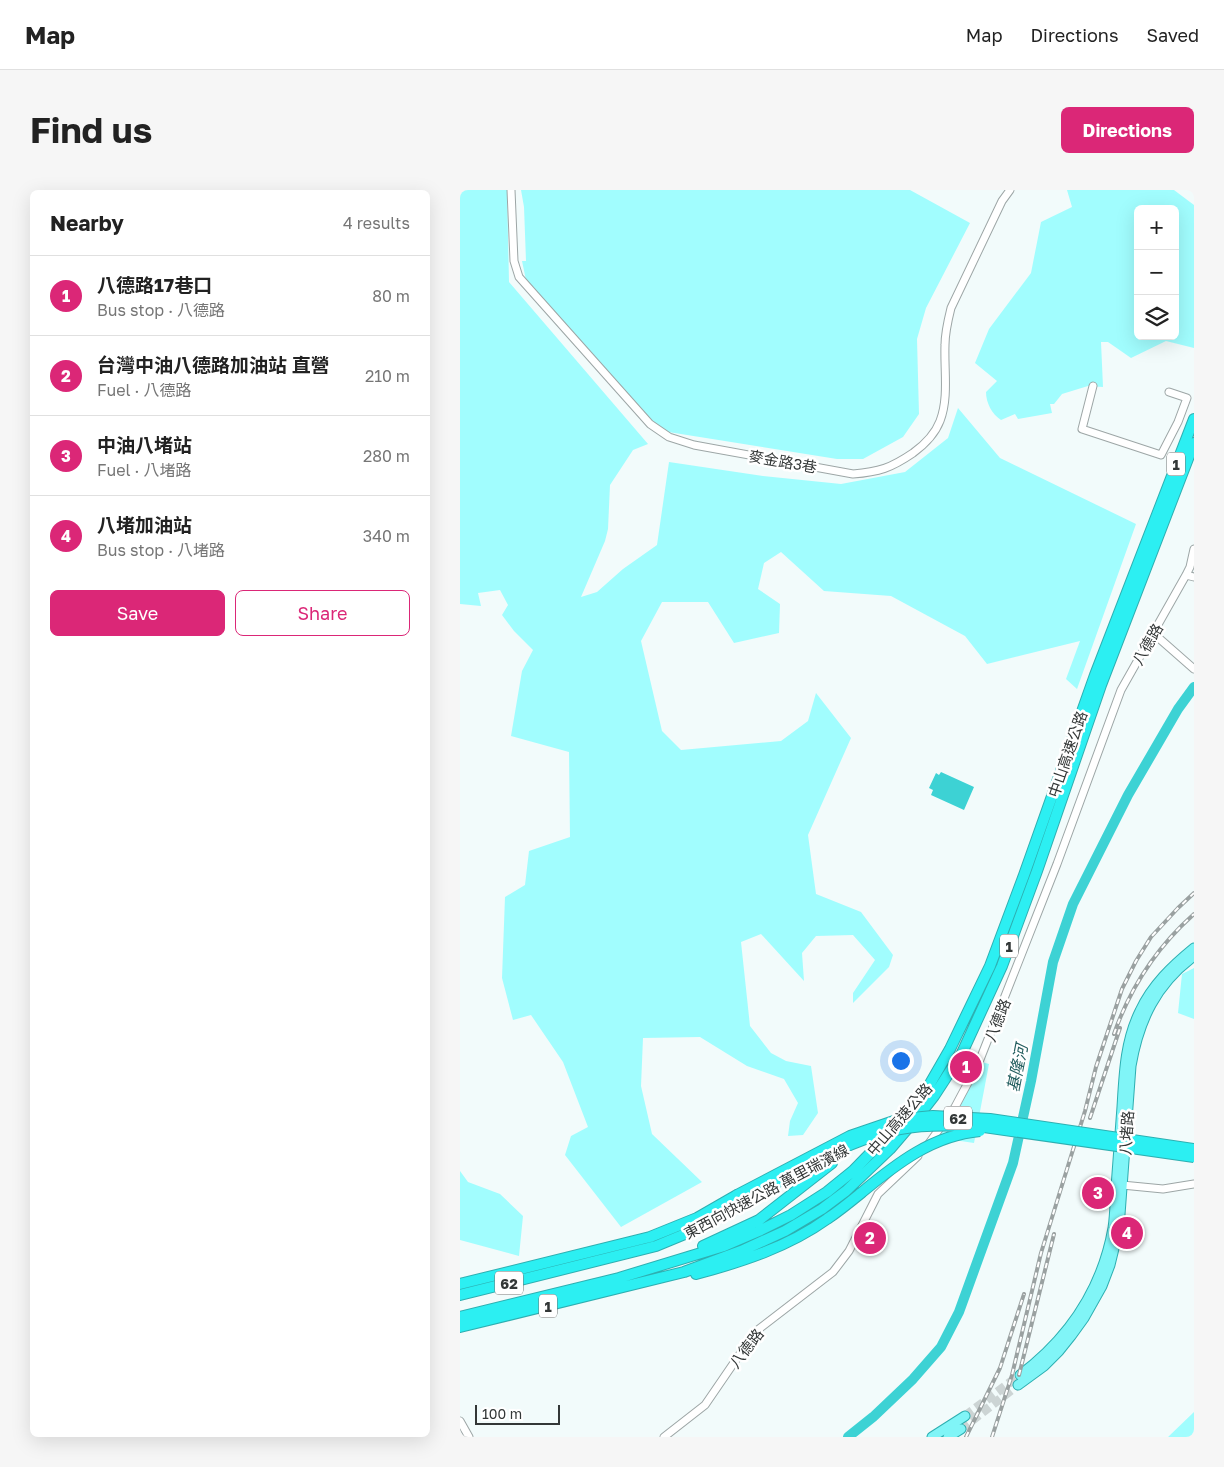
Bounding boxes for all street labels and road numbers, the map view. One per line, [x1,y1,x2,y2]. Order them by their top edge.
street label: 麥金路3巷 [748,446,818,476]
road number: 1 [1167,452,1185,476]
street label: 八德路 [1128,620,1166,668]
street label: 中山高速公路 [1044,709,1090,799]
road number: 1 [1000,934,1018,958]
street label: 八德路 [980,996,1014,1044]
street label: 中山高速公路 [863,1079,935,1159]
road number: 62 [944,1106,972,1130]
street label: 八堵路 [1115,1110,1137,1156]
street label: 東西向快速公路 萬里瑞濱線 [681,1140,851,1242]
road number: 62 [495,1272,523,1294]
road number: 1 [539,1294,557,1318]
street label: 八德路 [725,1325,767,1371]

